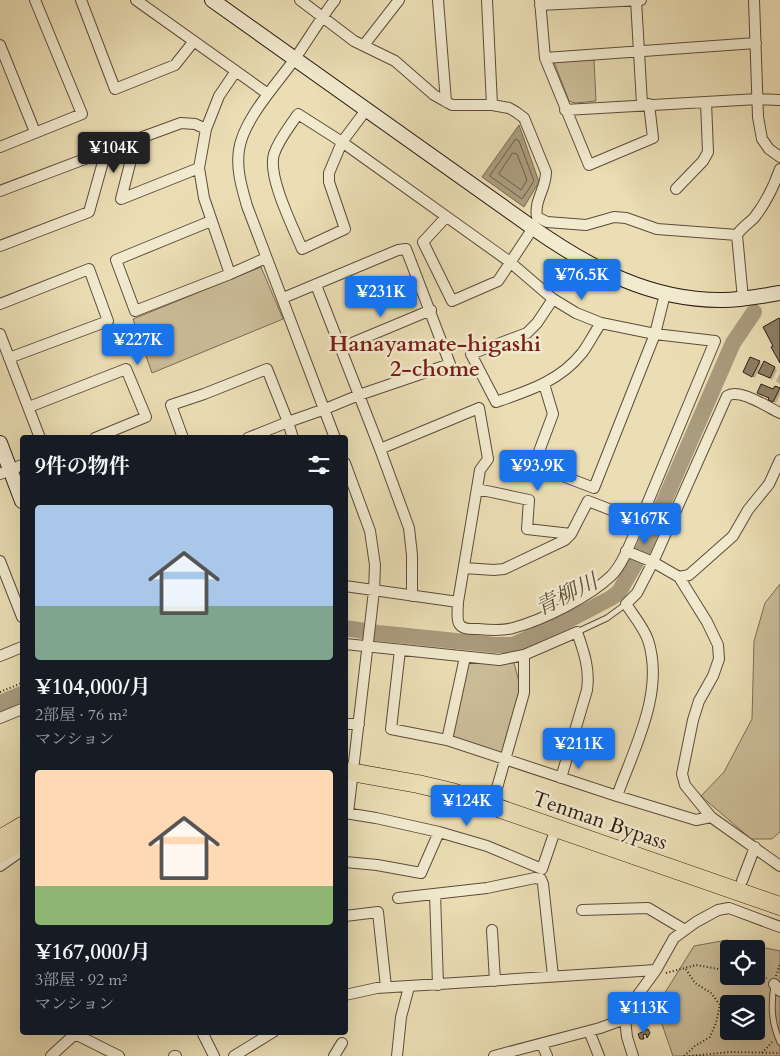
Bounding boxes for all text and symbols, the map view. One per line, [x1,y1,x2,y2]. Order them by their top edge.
pin: ¥104K [79,132,149,174]
text: ¥104K [89,137,139,159]
pin: ¥76.5K [541,258,623,301]
text: ¥76.5K [555,264,609,286]
pin: ¥231K [346,276,416,318]
text: ¥231K [356,281,406,303]
pin: ¥227K [103,324,173,366]
text: ¥227K [113,329,163,351]
district label: Hanayamate-higashi 2-chome [329,329,541,384]
pin: ¥93.9K [497,450,579,492]
icon: filters [305,451,333,479]
text: 9件の物件 [35,452,130,481]
text: ¥93.9K [511,455,565,477]
pin: ¥167K [610,502,680,545]
text: ¥167K [620,508,670,530]
icon: home [139,538,229,628]
water label: 青柳川 [530,566,604,623]
text: ¥104,000/月 [35,673,151,702]
text: 2部屋 · 76 m² [35,704,127,726]
text: マンション [35,728,114,750]
pin: ¥211K [544,728,614,770]
text: ¥211K [554,733,604,755]
pin: ¥124K [432,784,502,827]
street label: Tenman Bypass [528,784,671,857]
text: ¥124K [442,790,492,812]
icon: home [139,803,229,893]
text: ¥167,000/月 [35,938,151,967]
map controls [720,940,765,1040]
button: locate [720,940,765,985]
text: 3部屋 · 92 m² [35,969,127,991]
pin: ¥113K [609,992,679,1034]
text: マンション [35,993,114,1015]
button: layers [720,995,765,1040]
text: ¥113K [619,997,669,1019]

